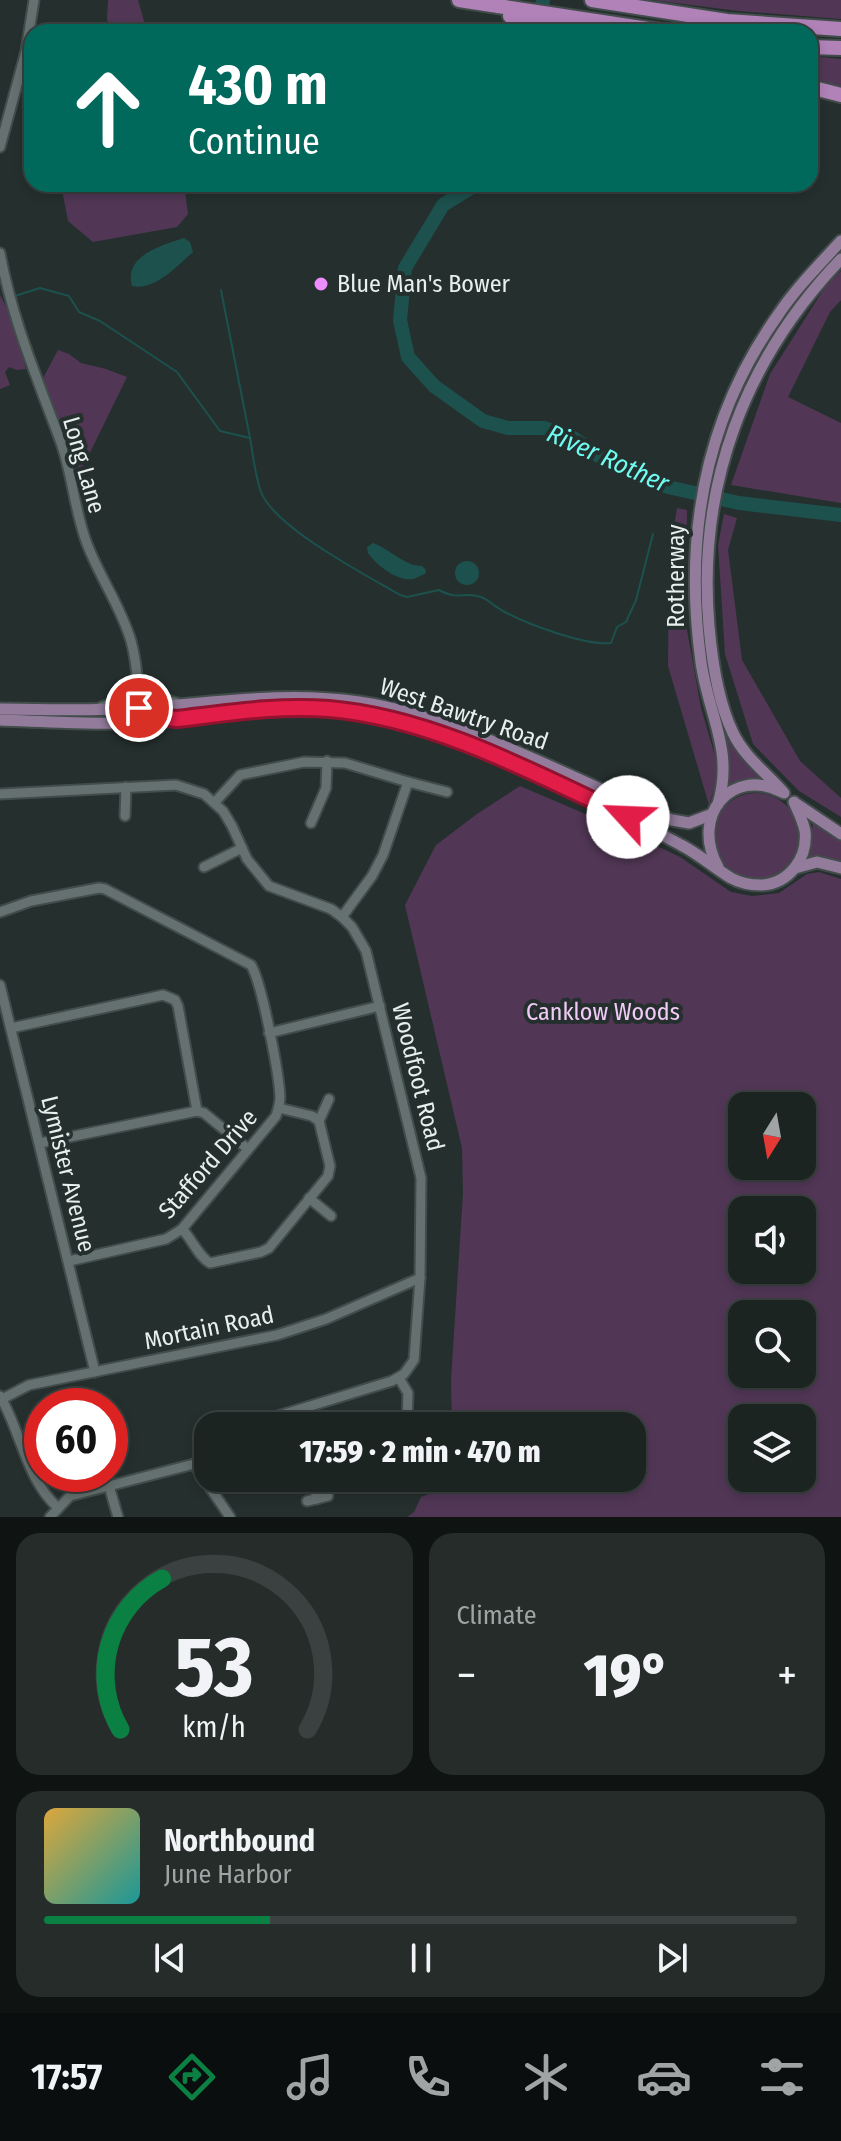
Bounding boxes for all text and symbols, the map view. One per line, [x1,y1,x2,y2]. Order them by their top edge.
text: 430 m [188,52,328,119]
icon: ahead [56,56,160,160]
text: Continue [188,120,320,164]
place label: Blue Man's Bower [337,270,511,298]
marker: Blue Man's Bower [312,275,330,293]
street label: Long Lane [57,414,111,516]
water label: River Rother [542,418,674,499]
street label: Rotherway [662,524,690,628]
street label: West Bawtry Road [376,672,552,756]
pin [105,674,173,742]
icon: arrive [117,686,161,730]
position arrow [586,775,670,859]
park label: Canklow Woods [526,998,680,1026]
street label: Woodfoot Road [386,1000,450,1154]
north arrow [728,1092,816,1180]
map controls [728,1092,816,1492]
street label: Lymister Avenue [35,1093,101,1255]
street label: Stafford Drive [153,1104,263,1224]
button: sound [728,1196,816,1284]
button: search [728,1300,816,1388]
street label: Mortain Road [142,1301,276,1355]
speed limit sign: 60 [24,1388,128,1492]
button: layers [728,1404,816,1492]
text: 17:59 · 2 min · 470 m [299,1434,541,1470]
text: Climate [457,1600,537,1631]
text: 53 [175,1618,254,1718]
text: 19° [584,1640,670,1712]
text: − [457,1649,476,1702]
text: + [777,1649,797,1702]
text: km/h [182,1710,246,1745]
text: Northbound [164,1823,315,1859]
text: June Harbor [164,1859,292,1890]
icon: previous [148,1936,192,1980]
icon: pause [399,1936,443,1980]
icon: next [650,1936,694,1980]
icon: directions [164,2049,220,2105]
icon: music [282,2049,338,2105]
icon: phone [400,2049,456,2105]
icon: climate [518,2049,574,2105]
icon: car [636,2049,692,2105]
icon: filters [754,2049,810,2105]
text: 17:57 [31,2055,102,2099]

